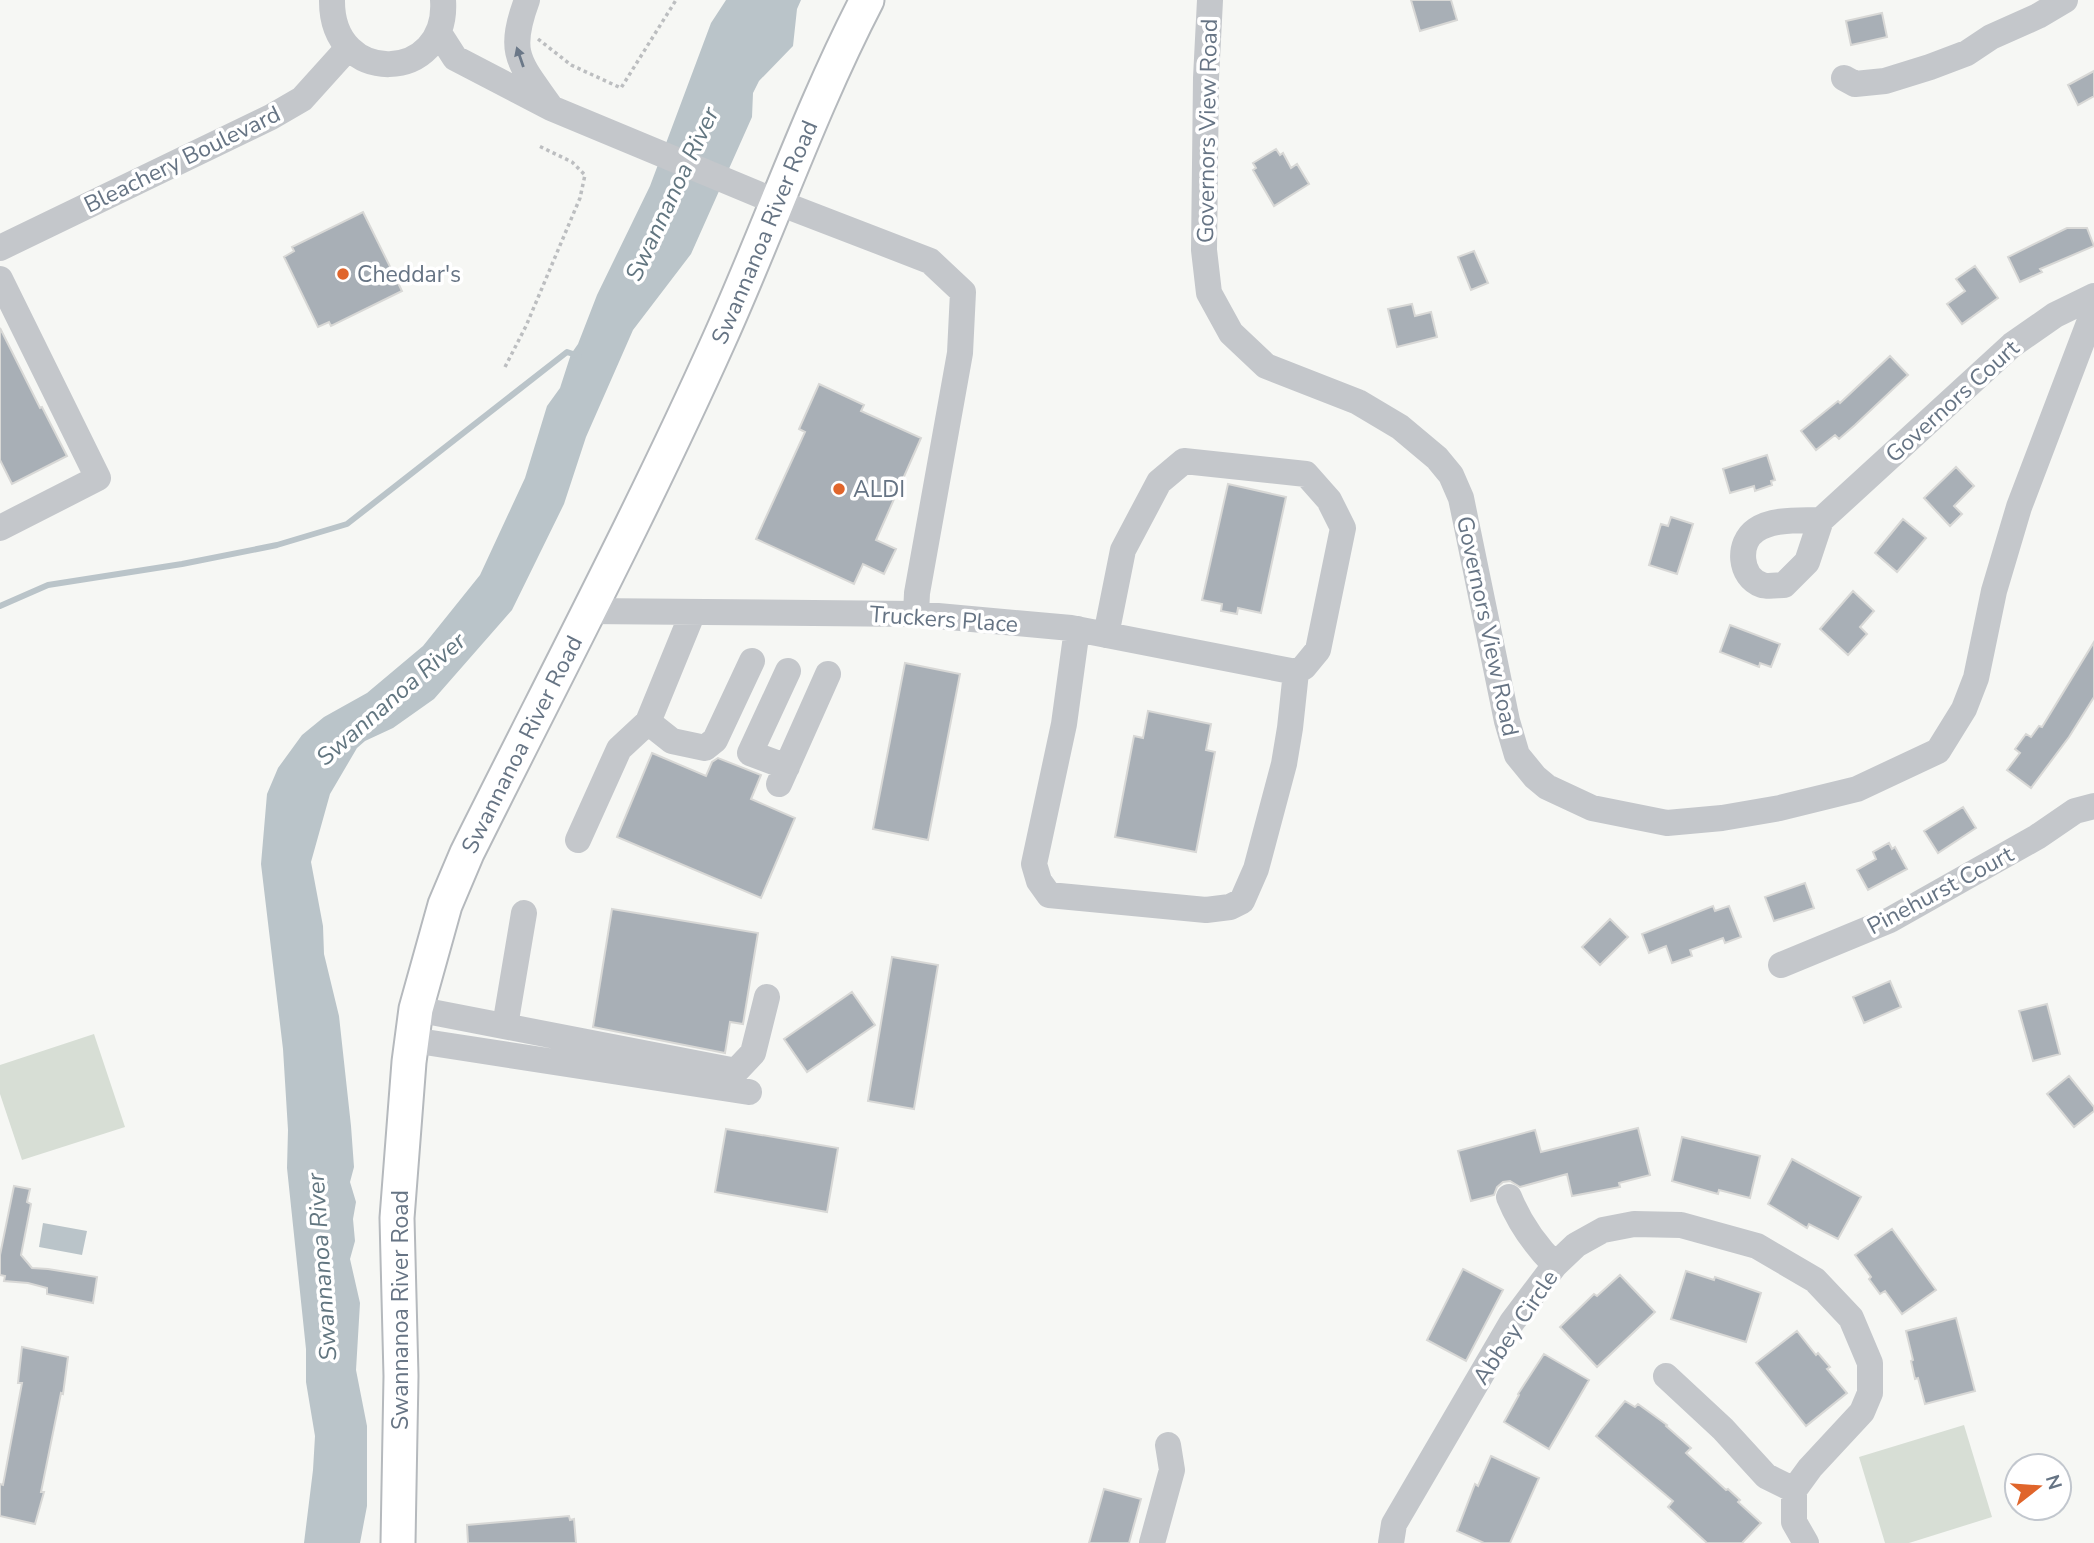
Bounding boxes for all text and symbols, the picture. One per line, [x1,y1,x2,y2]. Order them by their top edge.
street label: Governors View Road [1190,19,1225,243]
one-way arrow [515,47,525,68]
street label: Bleachery Boulevard [79,98,285,220]
water label: Swannanoa River [618,101,727,286]
street label: Swannanoa River Road [704,116,825,349]
place label: Cheddar's [357,259,461,290]
marker: Cheddar's [335,266,351,282]
street label: Governors Court [1879,332,2026,470]
place label: ALDI [853,474,905,505]
marker: ALDI [831,481,847,497]
street label: Governors View Road [1449,513,1526,739]
street label: Truckers Place [869,599,1019,640]
water label: Swannanoa River [309,624,474,773]
street label: Swannanoa River Road [454,630,590,859]
street label: Pinehurst Court [1862,838,2020,942]
water label: Swannanoa River [299,1171,345,1362]
street label: Swannanoa River Road [385,1190,416,1430]
street label: Abbey Circle [1466,1264,1565,1391]
north arrow [2003,1452,2073,1522]
text: N [2039,1472,2068,1493]

